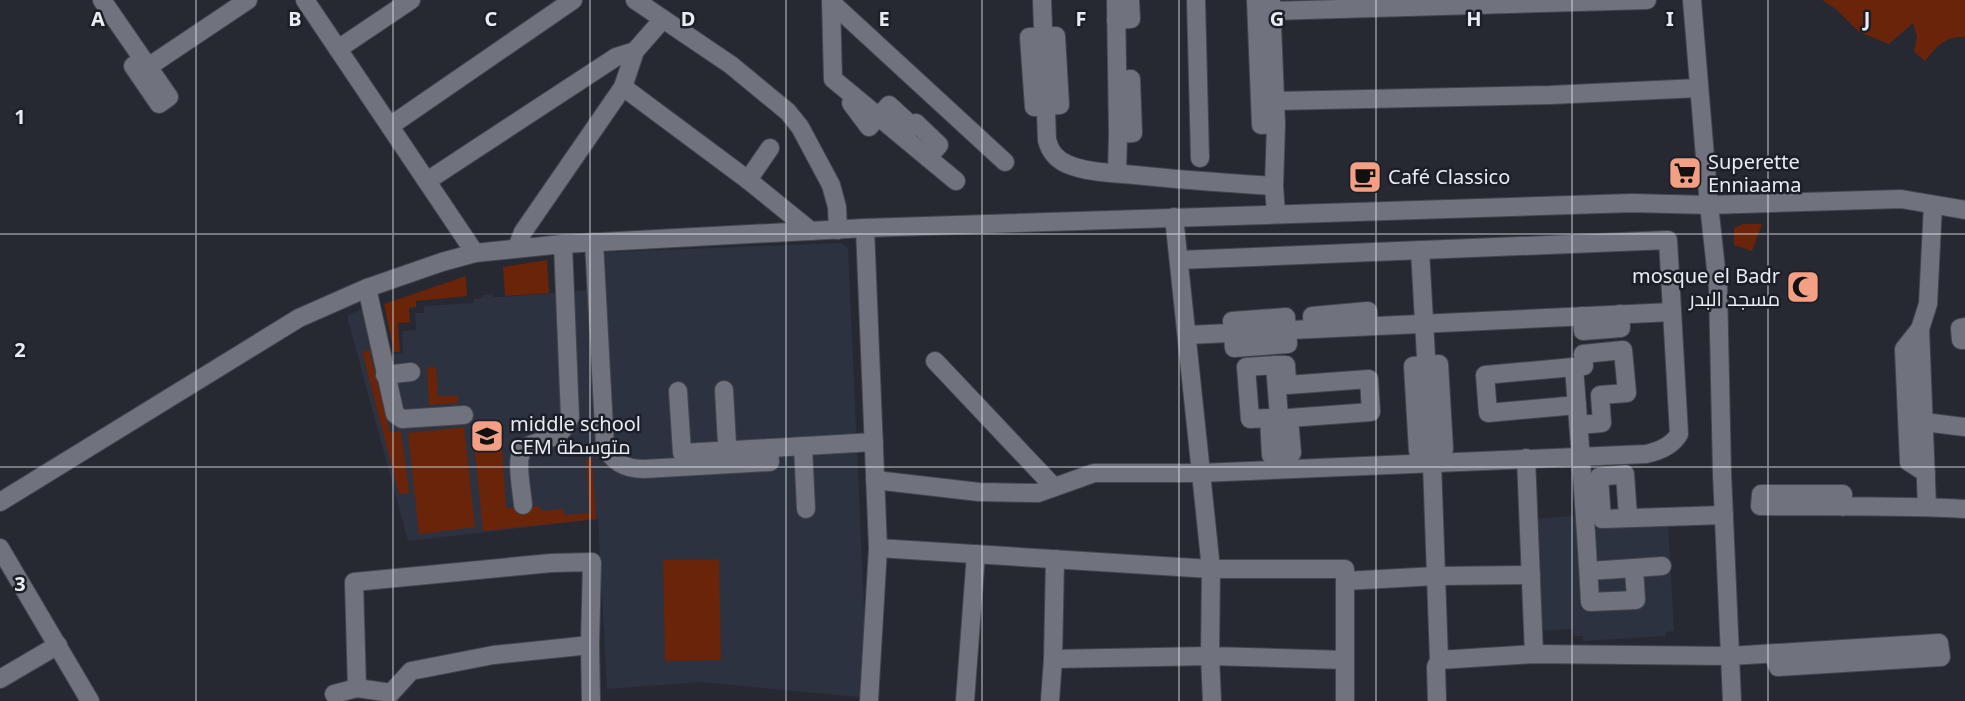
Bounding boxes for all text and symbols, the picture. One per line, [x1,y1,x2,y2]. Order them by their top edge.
text: A [91,5,105,32]
text: B [288,5,302,32]
text: C [485,5,498,32]
text: D [681,5,695,32]
text: E [878,5,890,32]
text: F [1076,5,1086,32]
text: G [1270,5,1284,32]
text: H [1466,5,1482,32]
text: I [1666,5,1674,32]
text: J [1862,5,1870,32]
text: 1 [14,103,26,130]
place label: Superette Enniaama [1708,148,1801,198]
supermarket icon: Superette Enniaama [1667,155,1703,191]
cafe icon: Café Classico [1347,159,1383,195]
place label: Café Classico [1388,163,1510,190]
place label: mosque el Badr مسجد البدر [1632,262,1780,312]
mosque icon: mosque el Badr مسجد البدر [1785,269,1821,305]
text: 2 [14,336,26,363]
place label: middle school CEM متوسطة [510,410,641,460]
school or university icon: middle school CEM متوسطة [469,418,505,454]
text: 3 [14,570,26,597]

